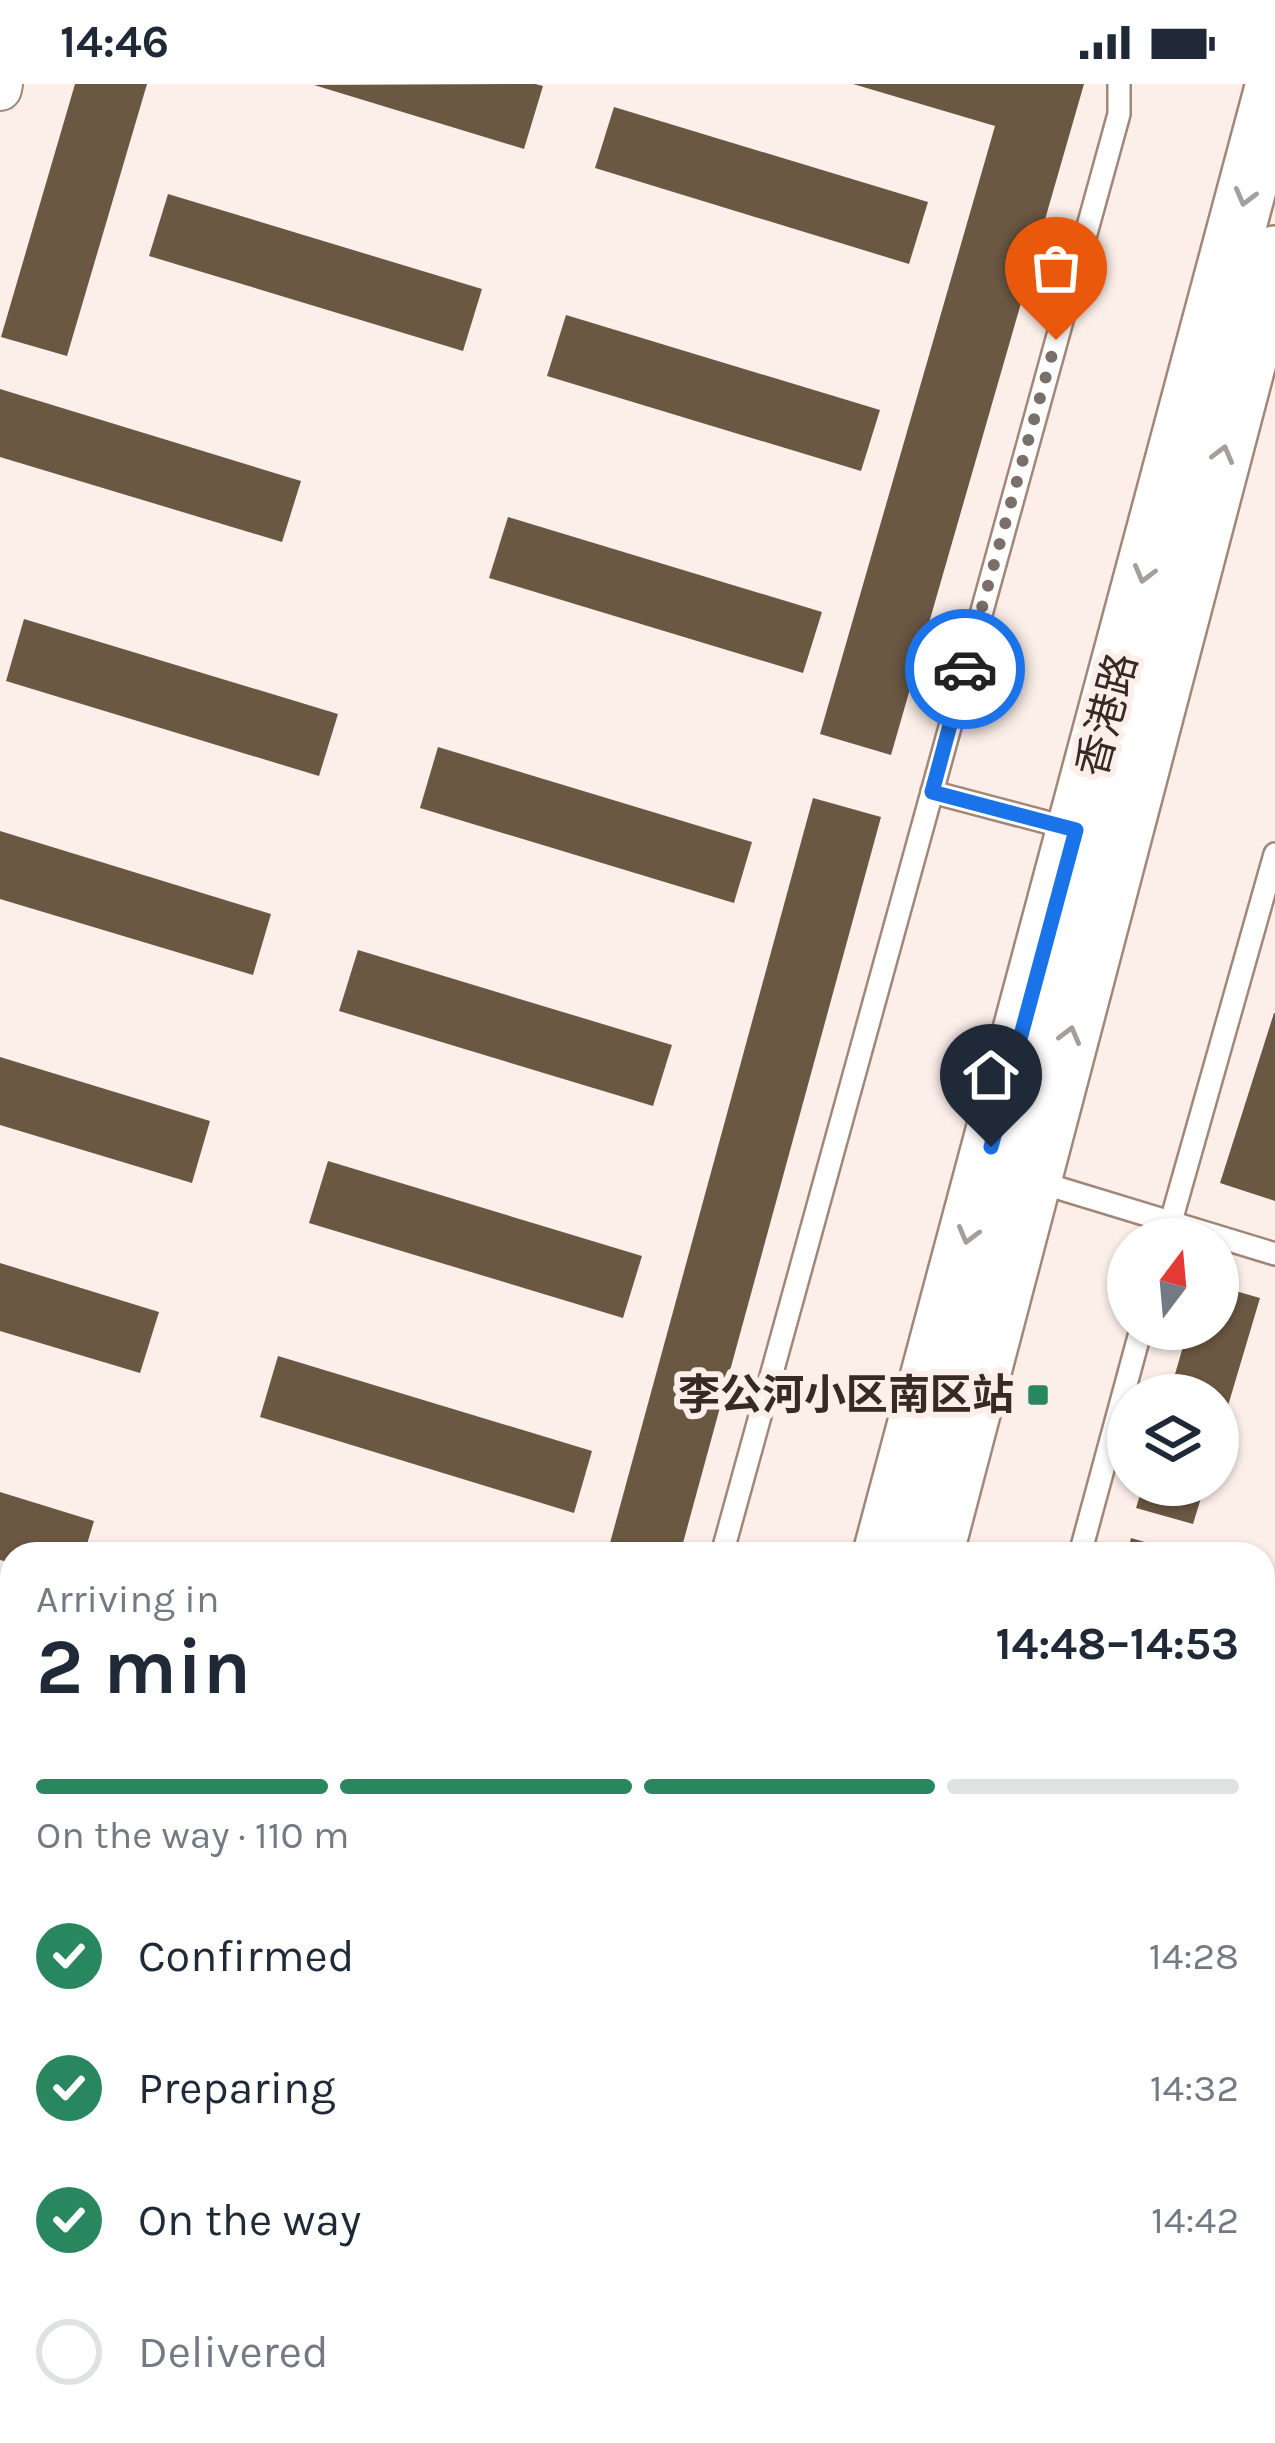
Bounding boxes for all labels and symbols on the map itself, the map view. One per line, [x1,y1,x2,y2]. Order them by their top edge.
one-way arrow [1234,186,1259,207]
pin [1005,217,1107,340]
one-way arrow [1208,445,1233,465]
one-way arrow [1134,563,1159,584]
courier [905,609,1025,729]
street label: 香港路 [1067,648,1147,782]
pin [940,1024,1042,1147]
one-way arrow [1056,1025,1081,1045]
north arrow [1107,1218,1239,1350]
one-way arrow [957,1224,982,1244]
place label: 李公河小区南区站 [678,1370,1014,1420]
marker: 李公河小区南区站 [1025,1382,1051,1408]

